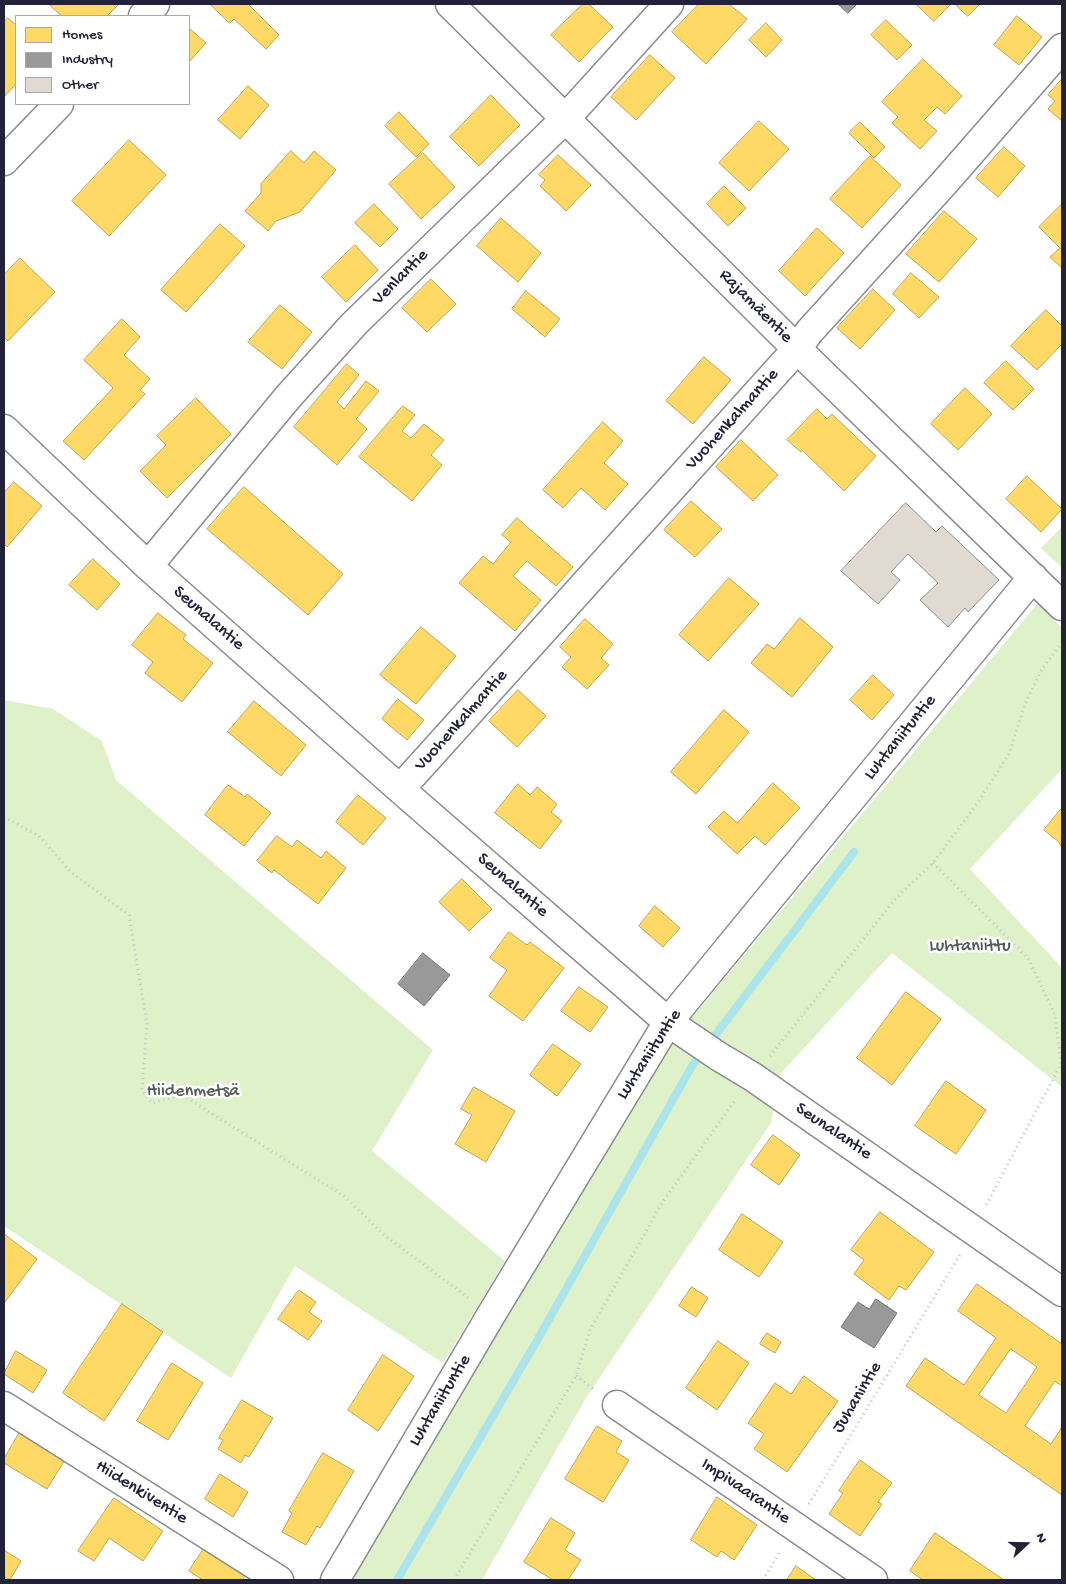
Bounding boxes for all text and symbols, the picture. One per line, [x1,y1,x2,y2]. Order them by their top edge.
legend [15,15,190,105]
text: Homes [62,26,102,44]
text: Industry [62,51,113,69]
text: Other [62,76,98,94]
street label: Venlantie [368,245,434,311]
street label: Rajamäentie [713,265,797,349]
street label: Vuohenkalmantie [682,365,784,475]
street label: Seunalantie [168,582,248,656]
street label: Vuohenkalmantie [411,666,513,776]
street label: Luhtaniituntie [860,691,942,785]
street label: Seunalantie [472,849,552,923]
park label: Luhtaniittu [929,936,1011,958]
street label: Luhtaniituntie [613,1006,687,1104]
park label: Hiidenmetsä [147,1081,239,1103]
street label: Seunalantie [791,1099,875,1165]
street label: Luhtaniituntie [405,1351,477,1451]
street label: Juhanintie [828,1358,888,1438]
street label: Impivaarantie [696,1454,794,1530]
street label: Hiidenkiventie [91,1456,191,1530]
north arrow [1001,1519,1051,1569]
text: N [1031,1531,1050,1546]

